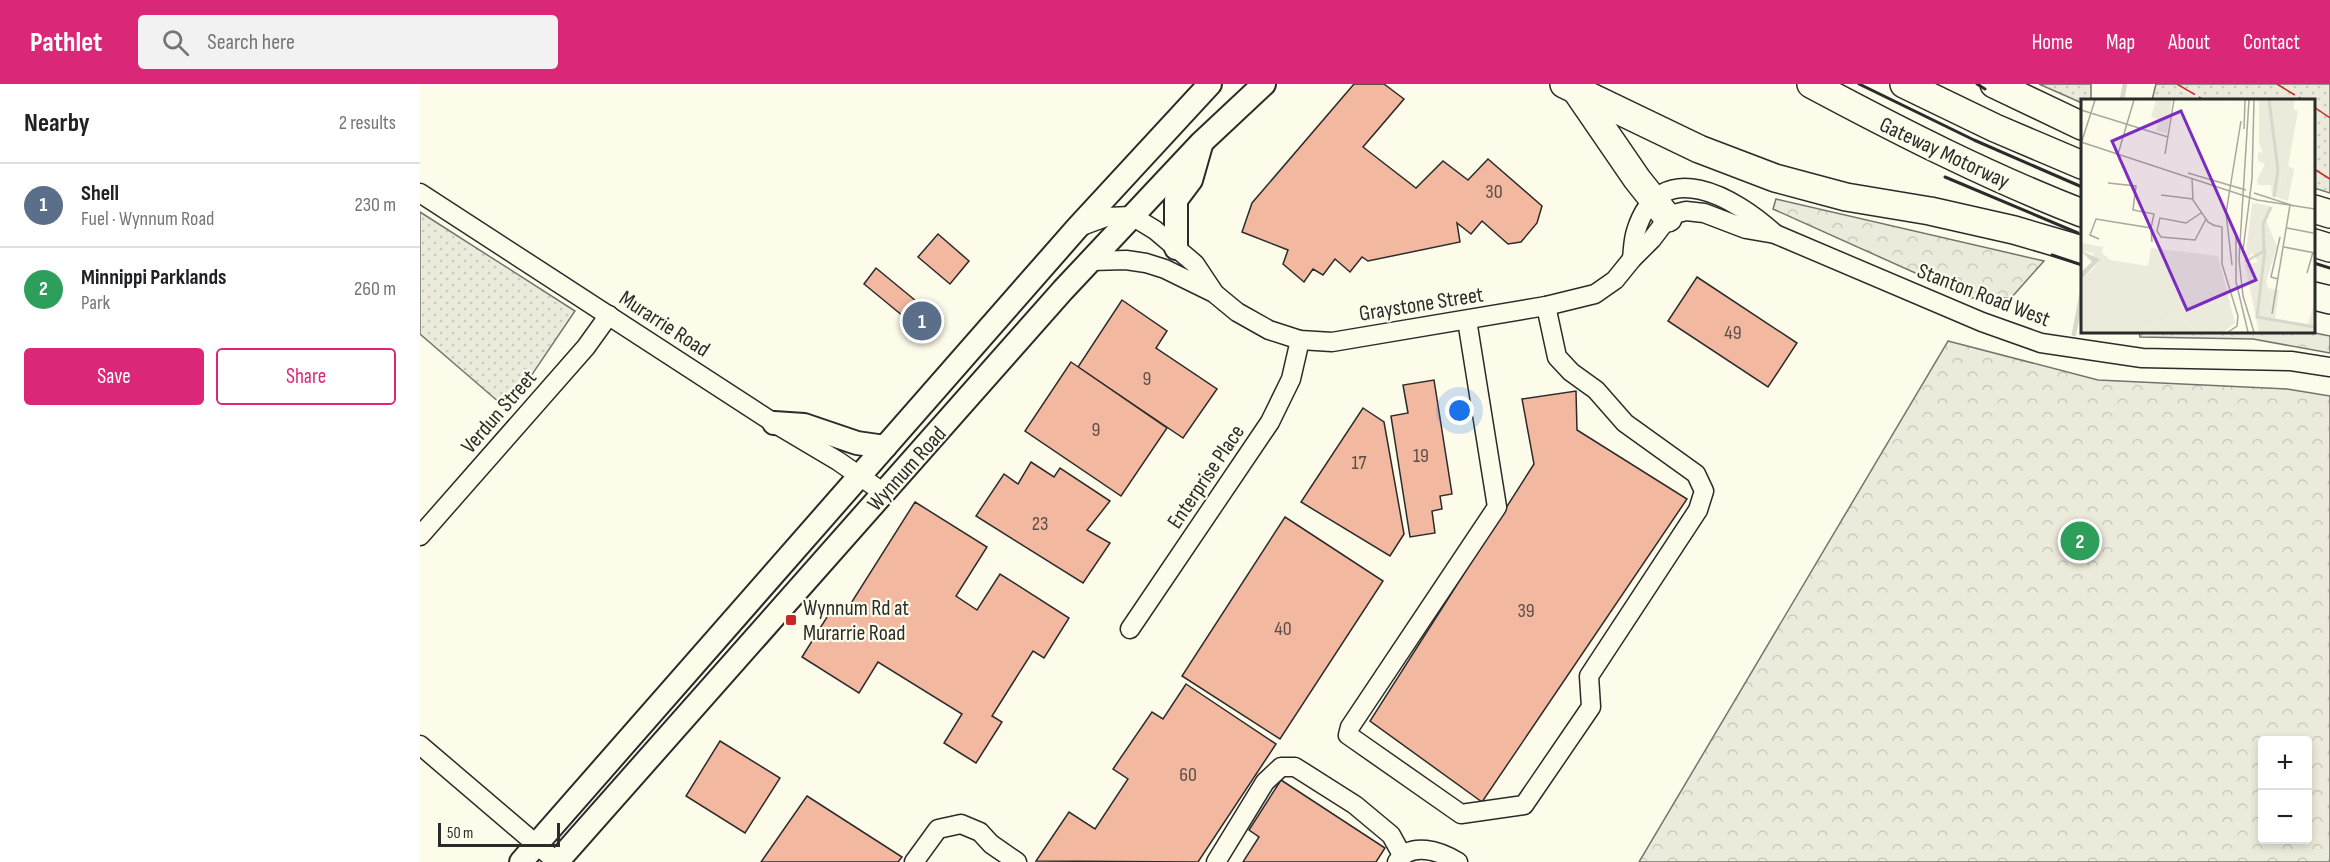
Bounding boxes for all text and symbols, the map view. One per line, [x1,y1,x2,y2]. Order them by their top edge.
search box [138,15,558,69]
text: Pathlet [30,26,102,59]
icon: search [159,26,192,59]
text: Search here [207,29,295,56]
text: Home [2032,30,2073,55]
text: Map [2106,30,2135,55]
text: About [2168,30,2210,55]
text: Contact [2243,30,2300,55]
inset map [2081,99,2315,333]
text: Nearby [24,108,90,139]
text: 2 results [339,111,396,135]
street label: Gateway Motorway [1875,111,2014,195]
text: Shell [81,180,119,207]
house number: 30 [1485,180,1503,204]
text: 1 [40,193,47,217]
text: 230 m [354,193,396,217]
text: Fuel · Wynnum Road [81,207,214,231]
street label: Stanton Road West [1913,258,2054,333]
text: Minnippi Parklands [81,264,226,291]
text: 2 [39,277,48,301]
text: 260 m [354,277,396,301]
street label: Graystone Street [1357,281,1486,328]
street label: Murarrie Road [614,285,714,363]
text: Park [81,291,110,315]
pin: 1 [902,298,942,344]
house number: 49 [1724,321,1742,345]
button: Save [24,348,204,405]
button: Share [216,348,396,405]
street label: Verdun Street [456,365,543,459]
house number: 9 [1143,367,1151,391]
your location [1445,396,1474,425]
house number: 9 [1092,418,1100,442]
street label: Enterprise Place [1162,420,1251,534]
street label: Wynnum Road [862,421,952,517]
house number: 19 [1413,444,1429,468]
house number: 17 [1352,451,1366,475]
house number: 23 [1032,512,1048,536]
pin: 2 [2060,518,2100,564]
place label: Wynnum Rd at Murarrie Road [803,595,909,647]
house number: 39 [1517,599,1535,623]
marker: Wynnum Rd at Murarrie Road [784,613,798,627]
house number: 40 [1274,617,1292,641]
map controls [2258,736,2312,844]
button: + [2258,736,2312,790]
house number: 60 [1179,763,1197,787]
button: − [2258,790,2312,844]
scale bar [438,820,560,848]
text: 50 m [447,824,473,843]

